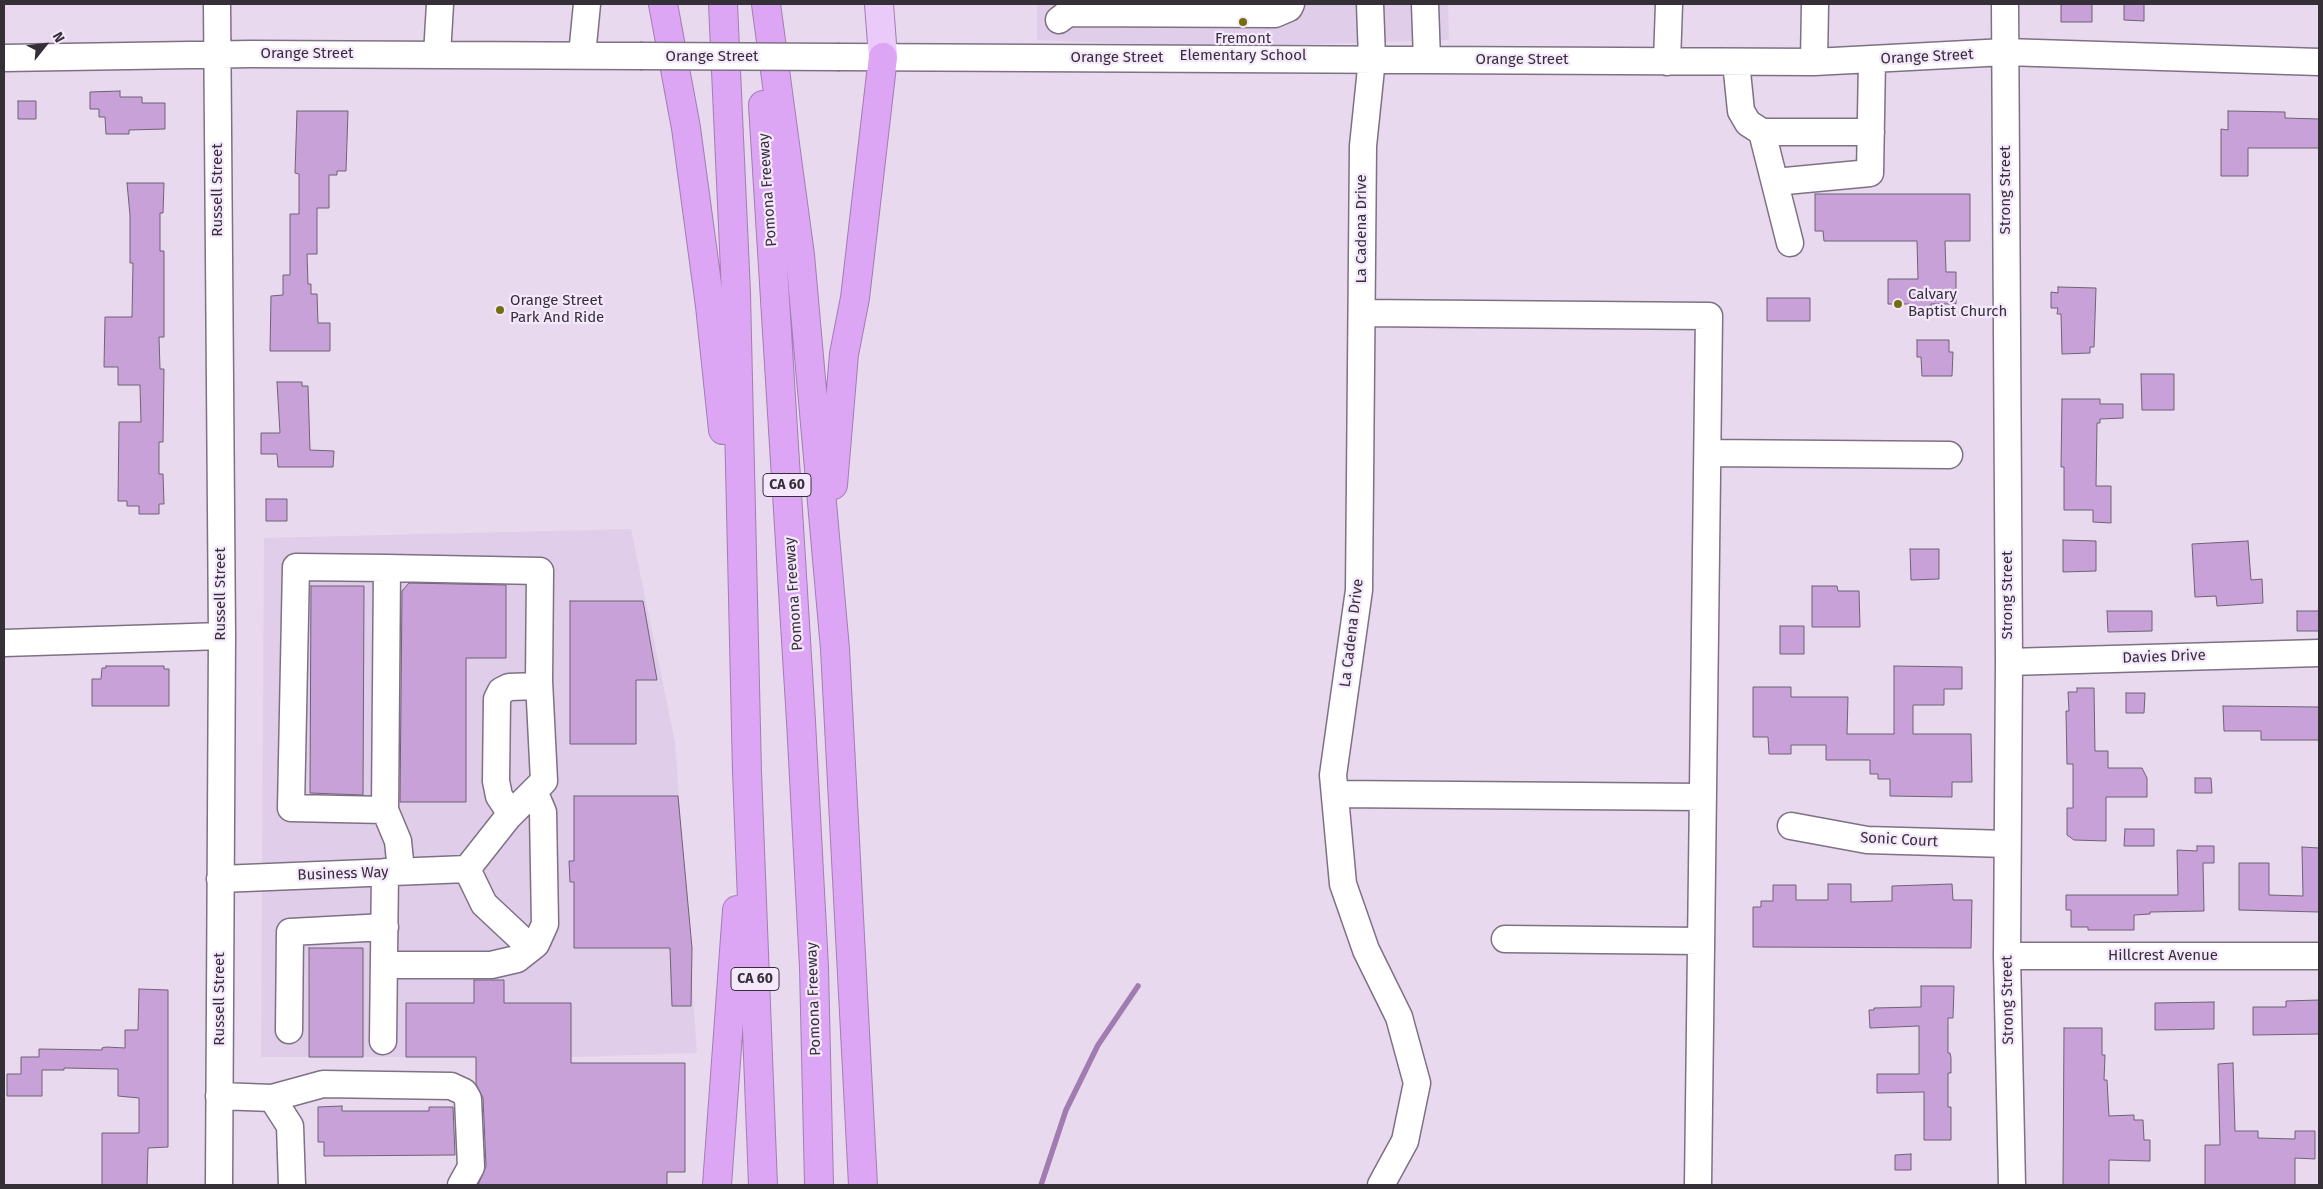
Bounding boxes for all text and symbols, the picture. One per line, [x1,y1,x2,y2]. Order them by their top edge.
marker: Fremont Elementary School [1237,16,1249,28]
north arrow [20,20,70,70]
text: N [49,29,68,46]
place label: Fremont Elementary School [1180,30,1306,65]
street label: Orange Street [261,45,353,63]
street label: Orange Street [1880,46,1974,68]
street label: Orange Street [666,48,758,66]
street label: Orange Street [1071,49,1163,67]
street label: Orange Street [1476,51,1568,69]
street label: Pomona Freeway [755,133,781,247]
street label: Russell Street [209,143,227,237]
street label: Strong Street [1997,146,2015,234]
street label: La Cadena Drive [1353,174,1371,284]
place label: Calvary Baptist Church [1908,286,2007,321]
place label: Orange Street Park And Ride [510,292,604,327]
marker: Calvary Baptist Church [1892,298,1904,310]
marker: Orange Street Park And Ride [494,304,506,316]
road number: CA 60 [763,474,811,496]
street label: Pomona Freeway [781,537,807,651]
street label: Russell Street [212,547,230,641]
street label: Strong Street [1999,551,2017,639]
street label: La Cadena Drive [1336,578,1368,688]
street label: Davies Drive [2122,647,2206,667]
street label: Sonic Court [1860,829,1938,851]
street label: Business Way [297,863,389,885]
street label: Pomona Freeway [803,942,825,1056]
street label: Hillcrest Avenue [2108,947,2218,965]
street label: Russell Street [211,952,229,1046]
street label: Strong Street [1998,955,2018,1045]
road number: CA 60 [731,968,779,991]

